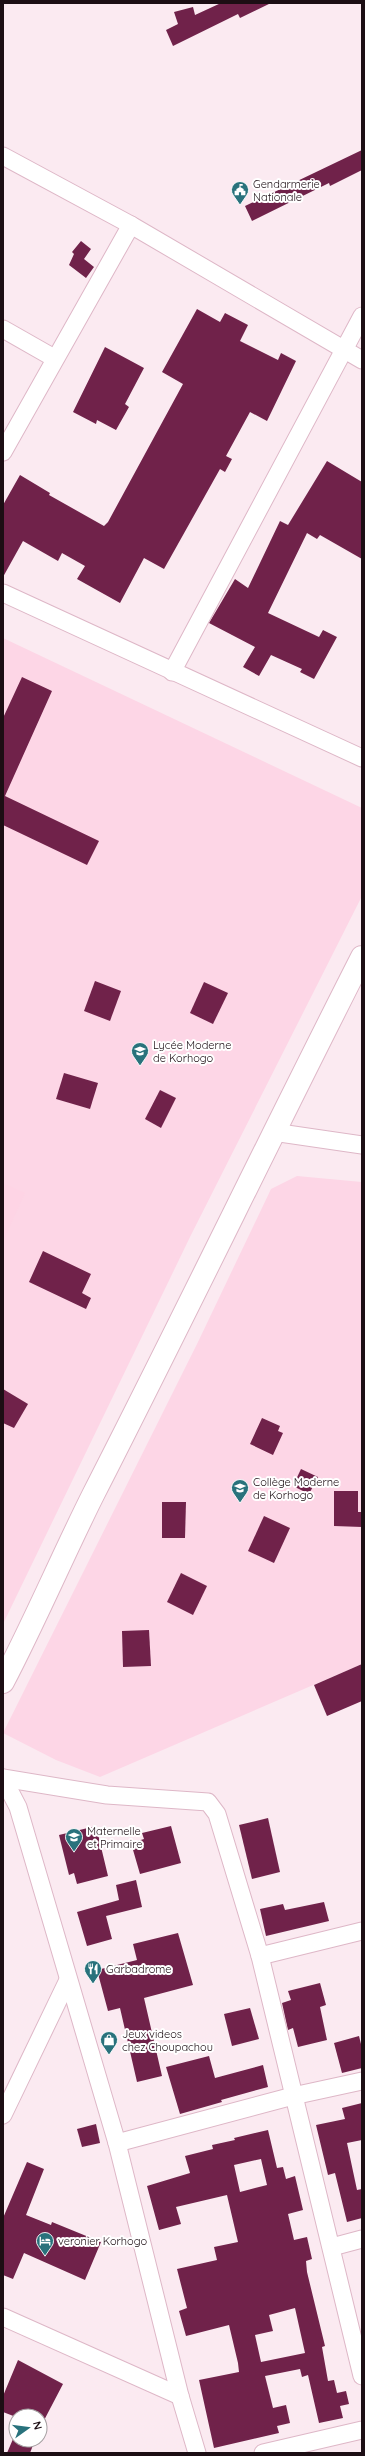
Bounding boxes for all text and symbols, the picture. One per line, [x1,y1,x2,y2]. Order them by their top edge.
place label: Gendarmerie Nationale [253,177,320,204]
public building icon: Gendarmerie Nationale [230,180,250,205]
place label: Lycée Moderne de Korhogo [153,1038,231,1065]
school or university icon: Lycée Moderne de Korhogo [130,1041,150,1066]
place label: Collège Moderne de Korhogo [253,1475,339,1502]
school or university icon: Collège Moderne de Korhogo [230,1478,250,1503]
place label: Maternelle et Primaire [87,1824,142,1851]
school or university icon: Maternelle et Primaire [64,1827,84,1852]
restaurant icon: Garbadrome [83,1959,103,1984]
place label: Garbadrome [106,1962,172,1976]
place label: Jeux videos chez Choupachou [122,2027,213,2054]
shop icon: Jeux videos chez Choupachou [99,2030,119,2055]
hotel icon: veronier Korhogo [35,2231,55,2256]
place label: veronier Korhogo [58,2234,147,2248]
north arrow [8,2408,48,2448]
text: N [30,2420,45,2431]

